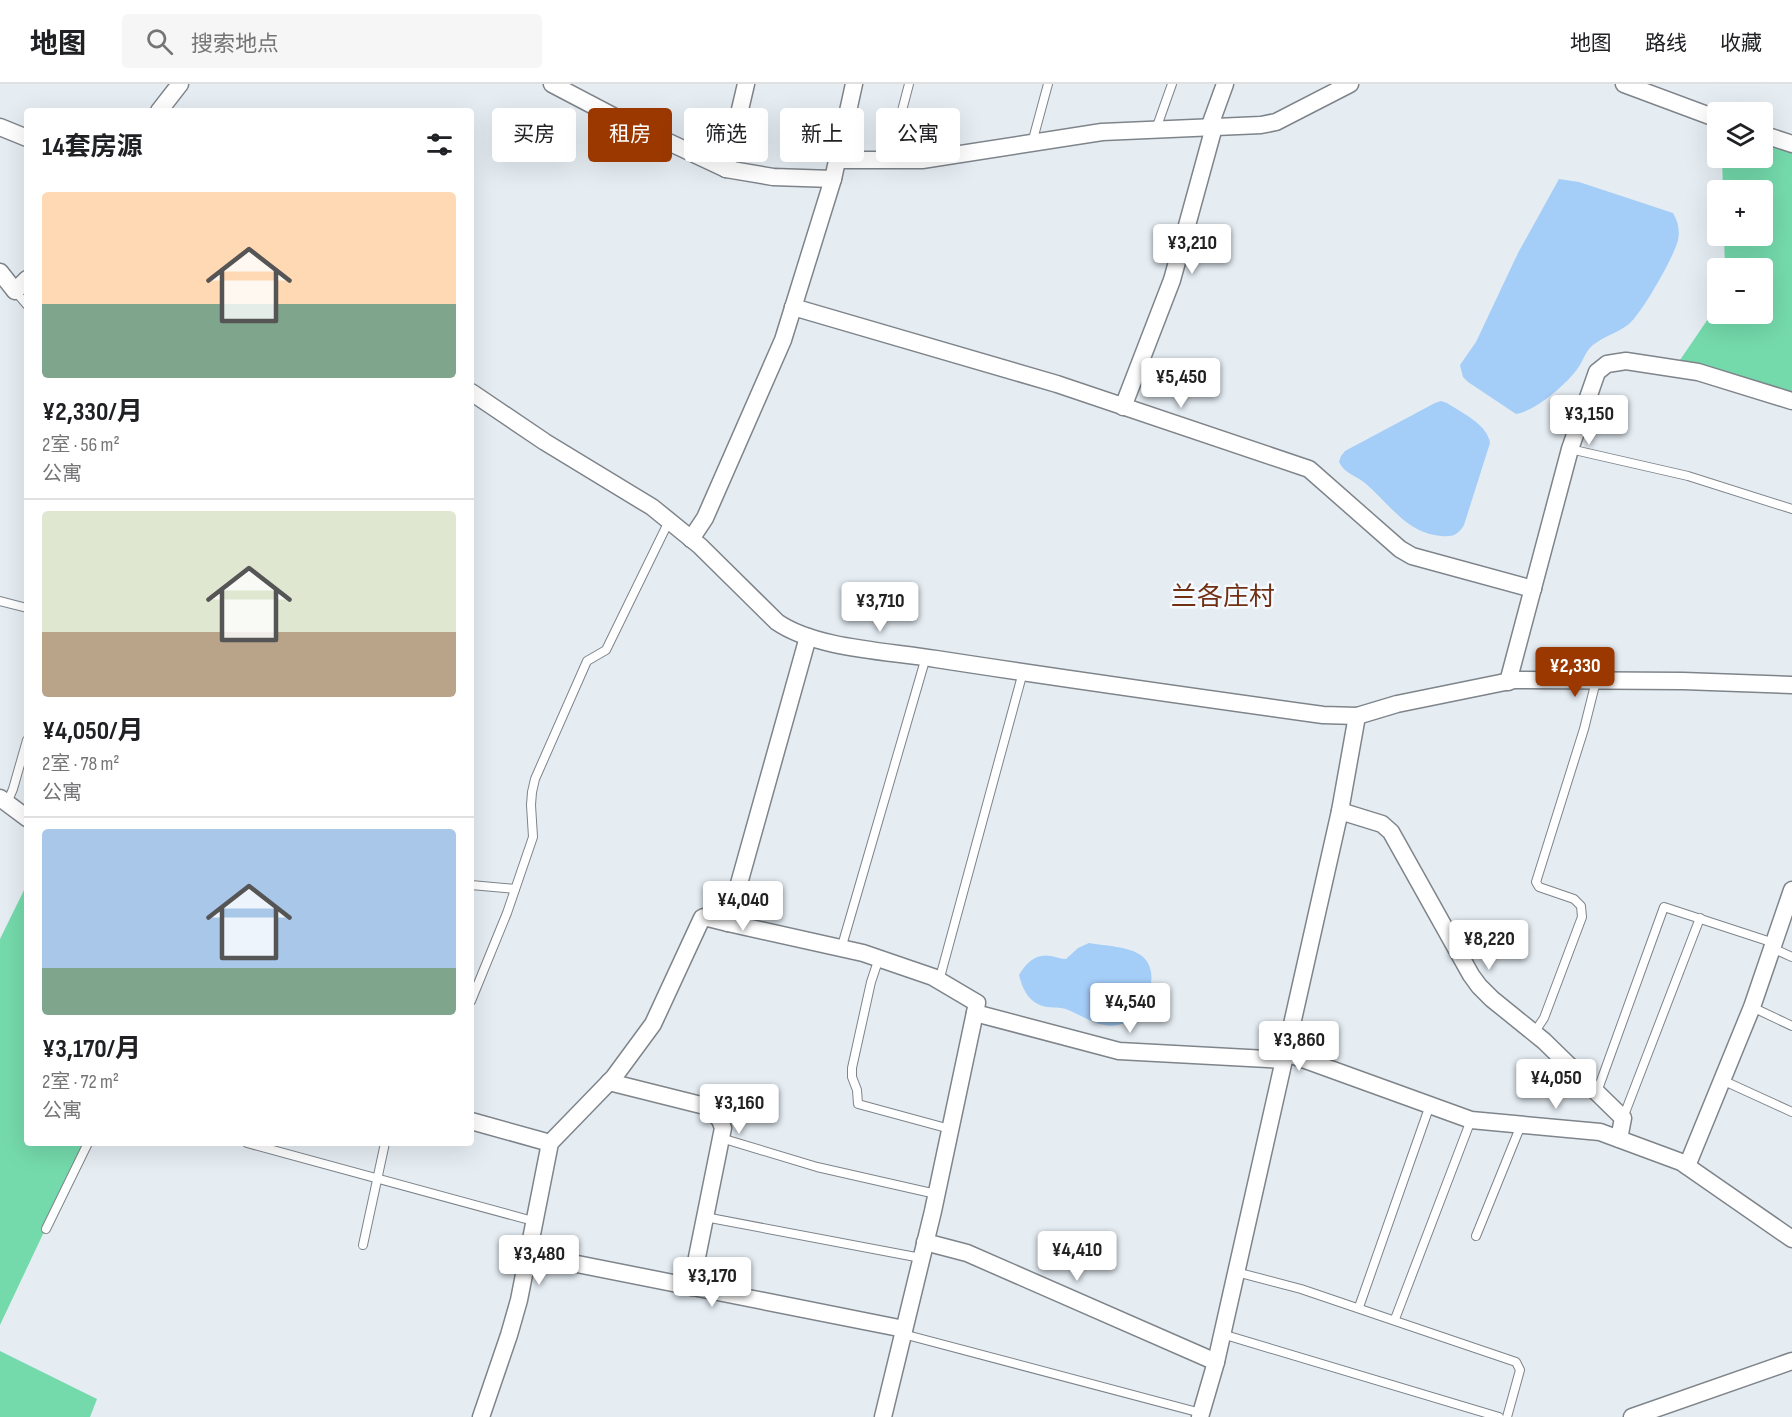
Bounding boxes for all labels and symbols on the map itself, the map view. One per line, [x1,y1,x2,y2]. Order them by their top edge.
pin: ¥3,210 [1143,224,1241,275]
pin: ¥5,450 [1132,358,1230,409]
pin: ¥3,150 [1540,395,1638,446]
pin: ¥3,710 [831,582,929,633]
district label: 兰各庄村 [1171,582,1275,613]
pin: ¥2,330 [1526,647,1624,698]
pin: ¥4,040 [694,881,792,932]
pin: ¥8,220 [1440,920,1538,971]
pin: ¥4,540 [1081,983,1179,1034]
pin: ¥3,860 [1250,1021,1348,1072]
pin: ¥4,050 [1507,1059,1605,1110]
pin: ¥3,160 [690,1084,788,1135]
pin: ¥4,410 [1028,1231,1126,1282]
pin: ¥3,480 [490,1235,588,1286]
pin: ¥3,170 [663,1257,761,1308]

